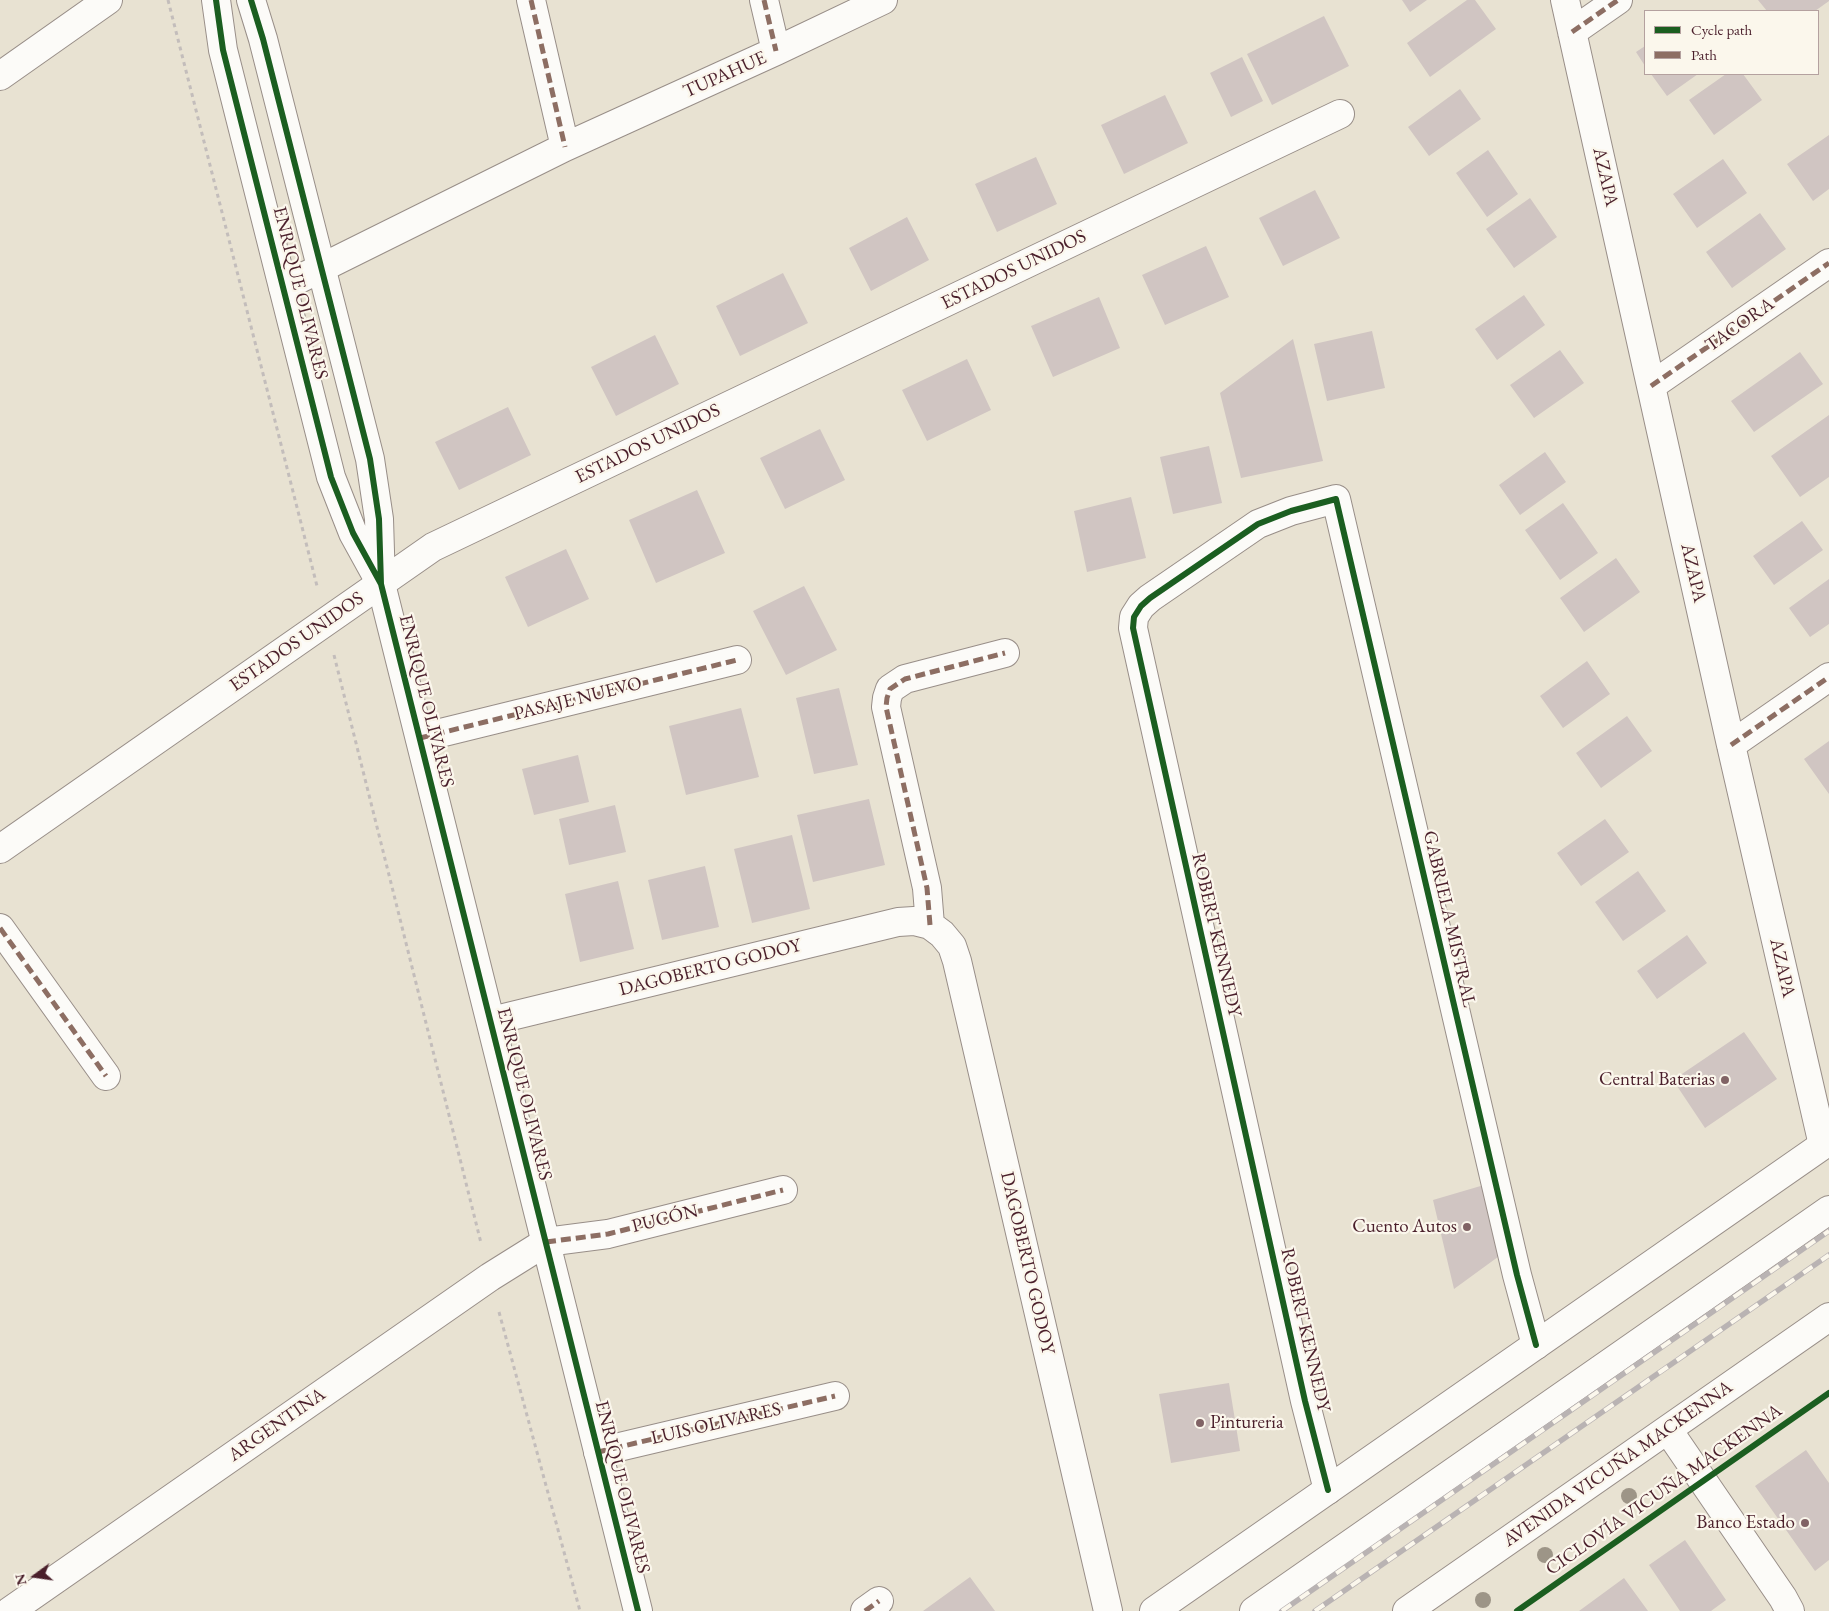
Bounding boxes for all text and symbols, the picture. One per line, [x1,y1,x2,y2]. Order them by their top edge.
legend [1644,10,1819,75]
text: Cycle path [1691,20,1752,39]
text: Path [1691,45,1717,64]
street label: TUPAHUE [680,47,770,103]
street label: AZAPA [1587,145,1623,209]
street label: ENRIQUE OLIVARES [267,204,333,382]
street label: ESTADOS UNIDOS [938,225,1090,315]
street label: TACORA [1701,293,1779,357]
street label: ESTADOS UNIDOS [572,399,724,489]
street label: AZAPA [1675,541,1711,605]
street label: ESTADOS UNIDOS [226,587,368,697]
street label: ENRIQUE OLIVARES [393,612,459,790]
street label: PASAJE NUEVO [512,672,644,726]
street label: GABRIELA MISTRAL [1418,828,1480,1010]
street label: ROBERT KENNEDY [1186,851,1246,1019]
street label: DAGOBERTO GODOY [617,934,803,1002]
street label: AZAPA [1764,936,1800,1000]
street label: ENRIQUE OLIVARES [491,1005,557,1183]
place label: Central Baterias [1599,1069,1715,1091]
marker: Central Baterias [1719,1074,1731,1086]
street label: DAGOBERTO GODOY [995,1170,1059,1356]
street label: PUCÓN [629,1200,701,1238]
place label: Cuento Autos [1352,1216,1457,1238]
marker: Cuento Autos [1461,1221,1473,1233]
street label: ROBERT KENNEDY [1275,1246,1335,1414]
street label: AVENIDA VICUÑA MACKENNA [1499,1376,1737,1552]
street label: ARGENTINA [224,1383,330,1467]
street label: ENRIQUE OLIVARES [589,1398,655,1576]
street label: LUIS OLIVARES [649,1398,783,1450]
street label: CICLOVÍA VICUÑA MACKENNA [1541,1399,1787,1581]
place label: Pintureria [1210,1412,1283,1434]
marker: Pintureria [1194,1417,1206,1429]
place label: Banco Estado [1696,1512,1795,1534]
marker: Banco Estado [1799,1517,1811,1529]
north arrow [10,1551,60,1601]
text: N [10,1572,31,1587]

